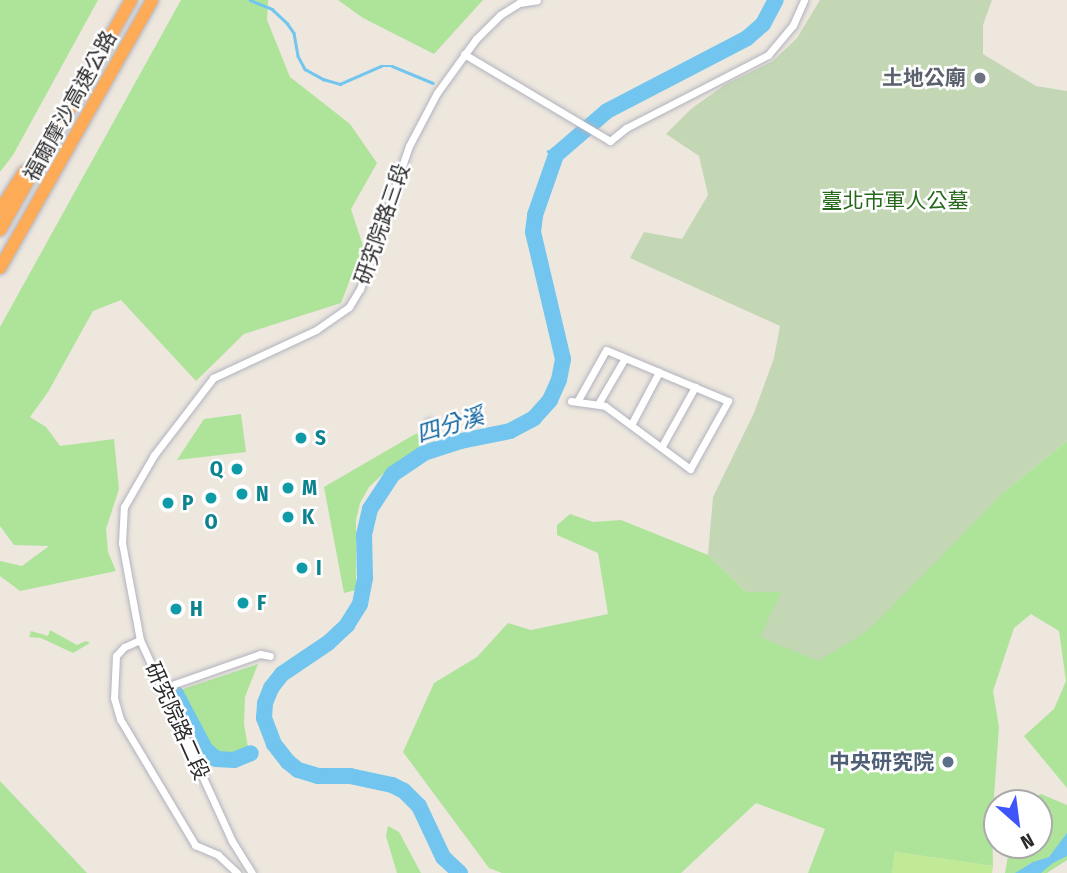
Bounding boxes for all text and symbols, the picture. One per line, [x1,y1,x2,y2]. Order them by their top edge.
street label: 福爾摩沙高速公路 [18,26,122,186]
place label: 土地公廟 [882,65,966,91]
marker: 土地公廟 [972,70,988,86]
street label: 研究院路三段 [350,160,414,288]
park label: 臺北市軍人公墓 [822,188,968,214]
water label: 四分溪 [413,402,487,448]
place label: S [315,425,326,451]
marker: S [293,430,309,446]
place label: Q [210,456,223,482]
marker: Q [229,461,245,477]
place label: M [302,475,317,501]
marker: M [280,480,296,496]
place label: N [256,481,269,507]
marker: N [234,486,250,502]
place label: P [182,490,193,516]
marker: O [203,490,219,506]
marker: P [160,495,176,511]
place label: K [302,504,314,530]
place label: O [204,509,218,535]
marker: K [280,509,296,525]
place label: I [316,555,322,581]
marker: I [294,560,310,576]
place label: F [257,590,266,616]
marker: F [235,595,251,611]
place label: H [190,596,203,622]
marker: H [168,601,184,617]
street label: 研究院路二段 [140,658,214,784]
place label: 中央研究院 [829,749,934,775]
marker: 中央研究院 [940,754,956,770]
north arrow [983,789,1053,859]
text: N [1017,828,1038,854]

